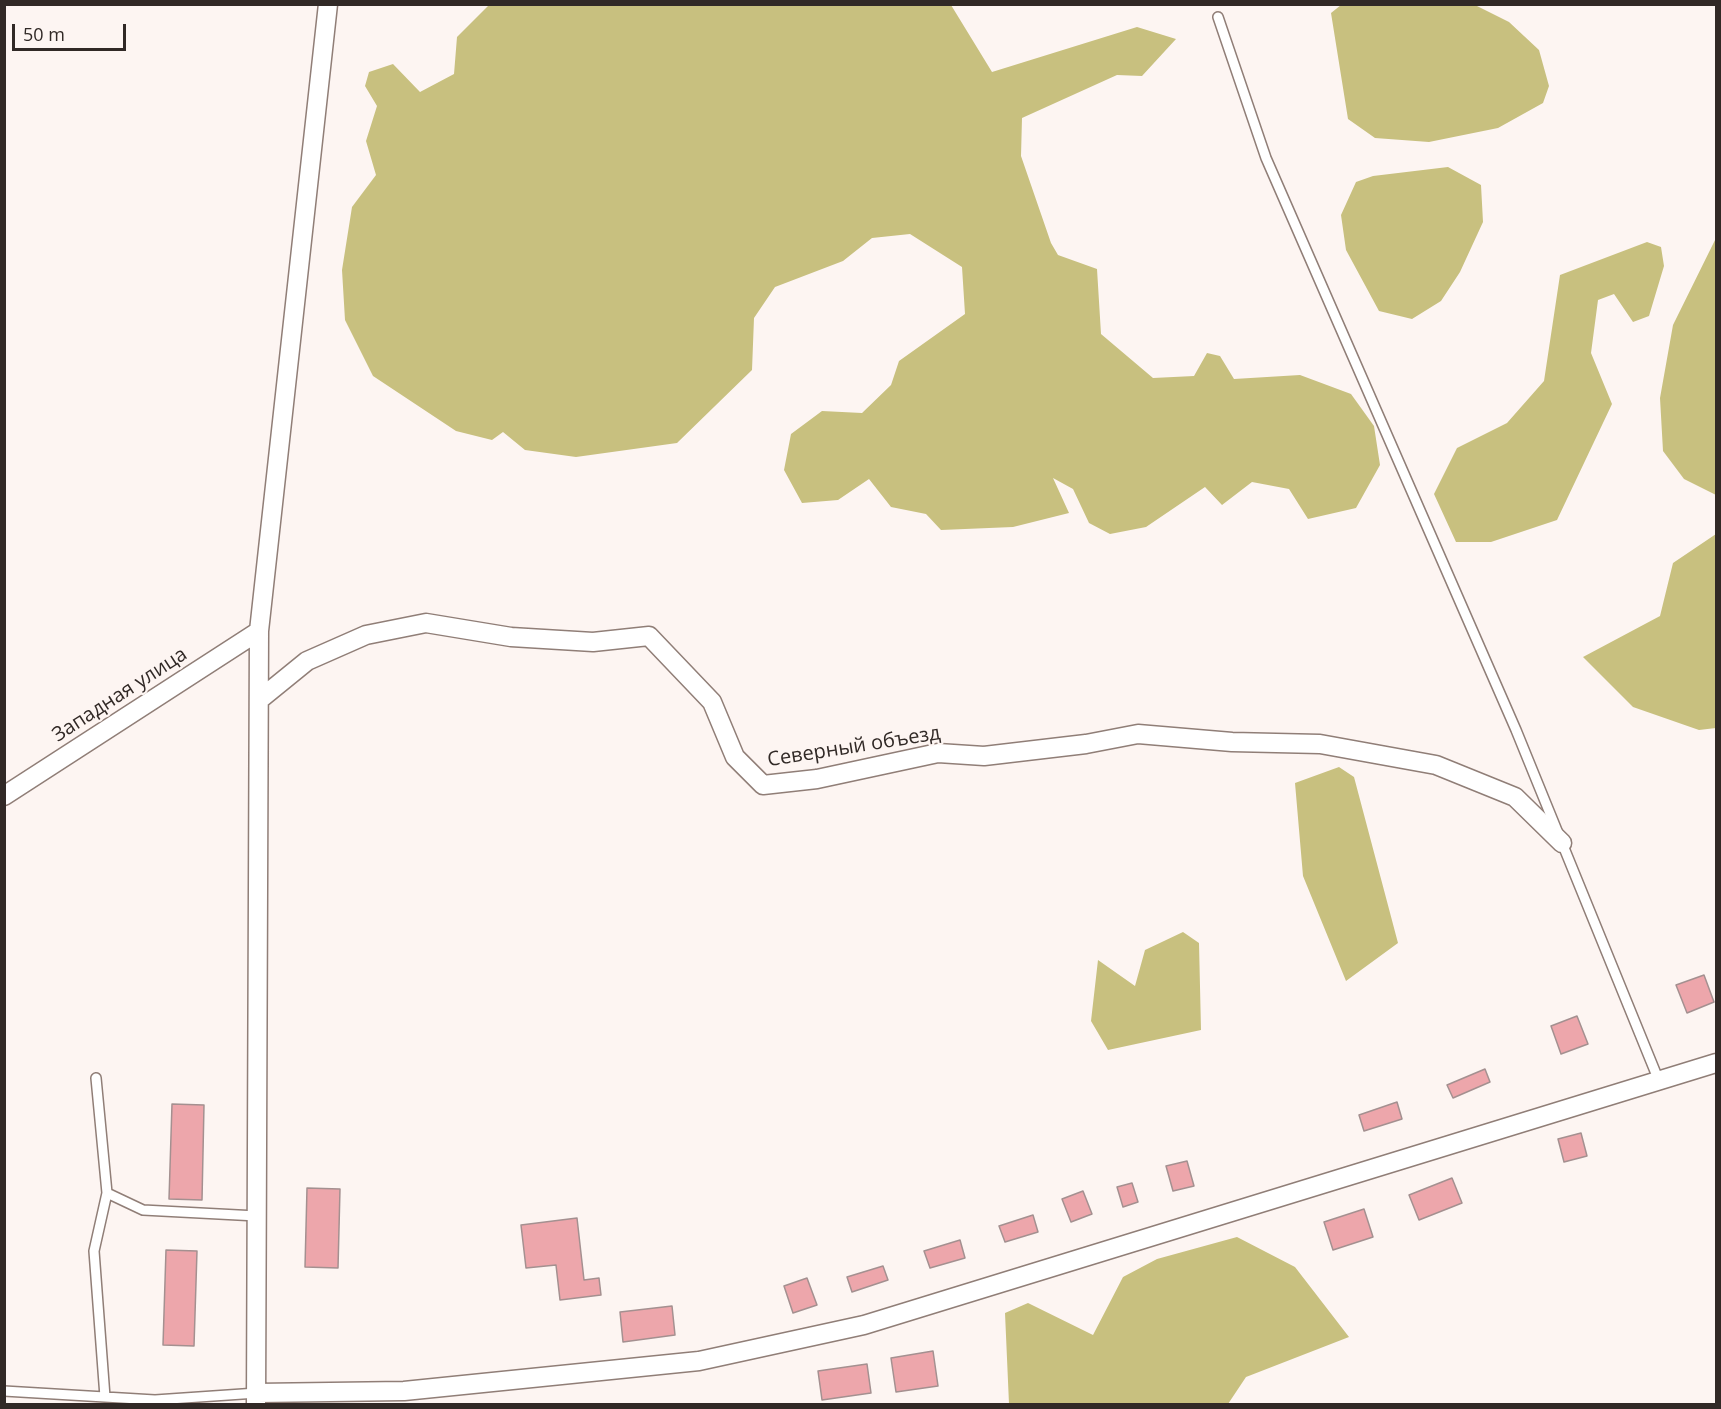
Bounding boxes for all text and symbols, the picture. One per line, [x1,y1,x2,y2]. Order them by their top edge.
scale bar [15,12,129,50]
text: 50 m [23,22,65,46]
street label: Западная улица [48,643,192,747]
street label: Северный объезд [766,721,942,773]

